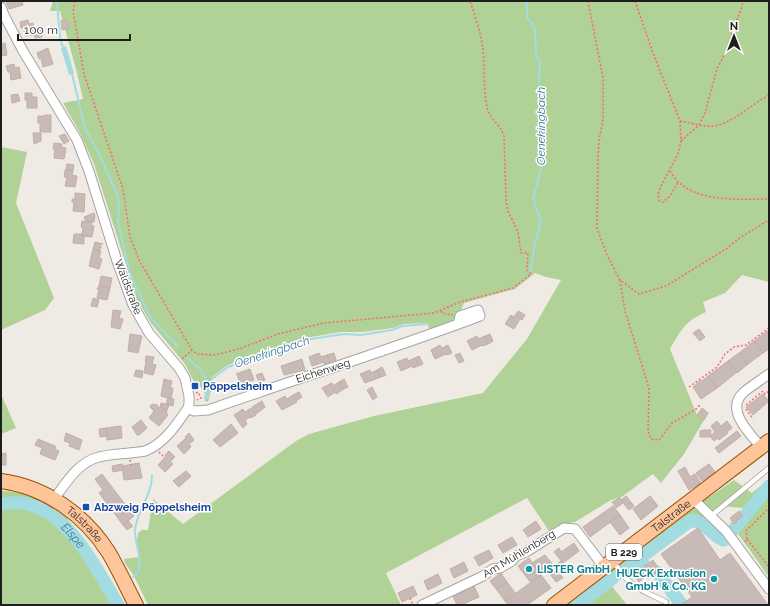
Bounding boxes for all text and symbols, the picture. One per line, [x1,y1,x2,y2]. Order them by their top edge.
scale bar [18,16,130,42]
north arrow [714,16,754,56]
text: N [730,20,738,33]
text: 100 m [24,23,58,37]
water label: Oenekingbach [534,87,548,165]
street label: Waldstraße [112,258,145,317]
water label: Oenekingbach [233,333,312,371]
street label: Eichenweg [294,356,352,386]
place label: Pöppelsheim [203,380,272,393]
marker: Pöppelsheim [190,381,200,391]
street label: Talstraße [649,496,694,535]
place label: Abzweig Pöppelsheim [94,501,211,514]
marker: Abzweig Pöppelsheim [81,502,91,512]
street label: Talstraße [64,503,106,545]
water label: Elspe [58,520,88,552]
street label: Am Mühlenberg [480,527,558,581]
road number: B 229 [606,544,642,560]
place label: LISTER GmbH [537,563,610,576]
marker: LISTER GmbH [524,564,534,574]
place label: HUECK Extrusion GmbH & Co. KG [616,567,706,593]
marker: HUECK Extrusion GmbH & Co. KG [709,574,719,584]

